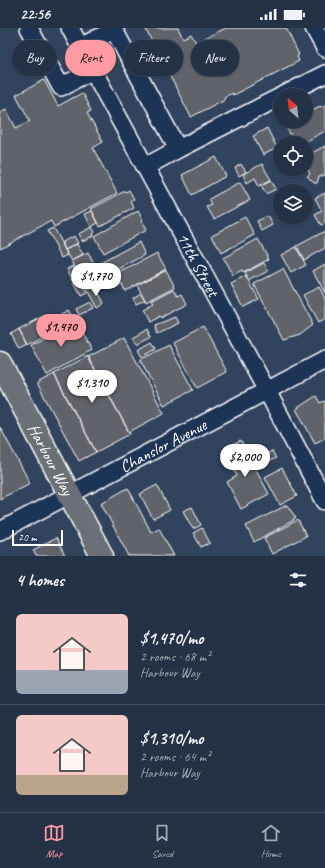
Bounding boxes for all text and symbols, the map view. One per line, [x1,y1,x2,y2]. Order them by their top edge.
text: 22:56 [20,5,50,24]
chip: Buy [12,40,57,76]
chip: Rent [65,40,116,76]
chip: Filters [124,40,183,76]
chip: New [191,40,239,76]
north arrow [273,88,313,128]
map controls [273,88,313,224]
button: locate [273,136,313,176]
button: layers [273,184,313,224]
street label: 11th Street [172,229,225,302]
pin: $1,770 [63,263,129,297]
text: $1,770 [80,268,112,284]
pin: $1,470 [28,314,94,348]
text: $1,470 [45,319,77,335]
pin: $1,310 [59,370,125,404]
text: $1,310 [76,375,108,391]
street label: Chanslor Avenue [116,414,211,477]
street label: Harbour Way [23,420,79,500]
pin: $2,000 [212,444,278,478]
text: $2,000 [229,449,261,465]
scale bar [12,528,63,547]
text: 20 m [18,530,37,544]
icon: filters [287,569,309,591]
text: 4 homes [16,570,64,591]
text: $1,470/mo [140,628,203,649]
icon: home [48,630,96,678]
text: 2 rooms · 68 m² [140,649,210,665]
text: Harbour Way [140,665,200,681]
text: $1,310/mo [140,728,203,749]
icon: home [48,731,96,779]
text: 2 rooms · 64 m² [140,749,210,765]
text: Harbour Way [140,765,200,781]
tab: Map [43,822,65,860]
tab: Saved [151,822,173,860]
tab: Home [260,822,282,860]

